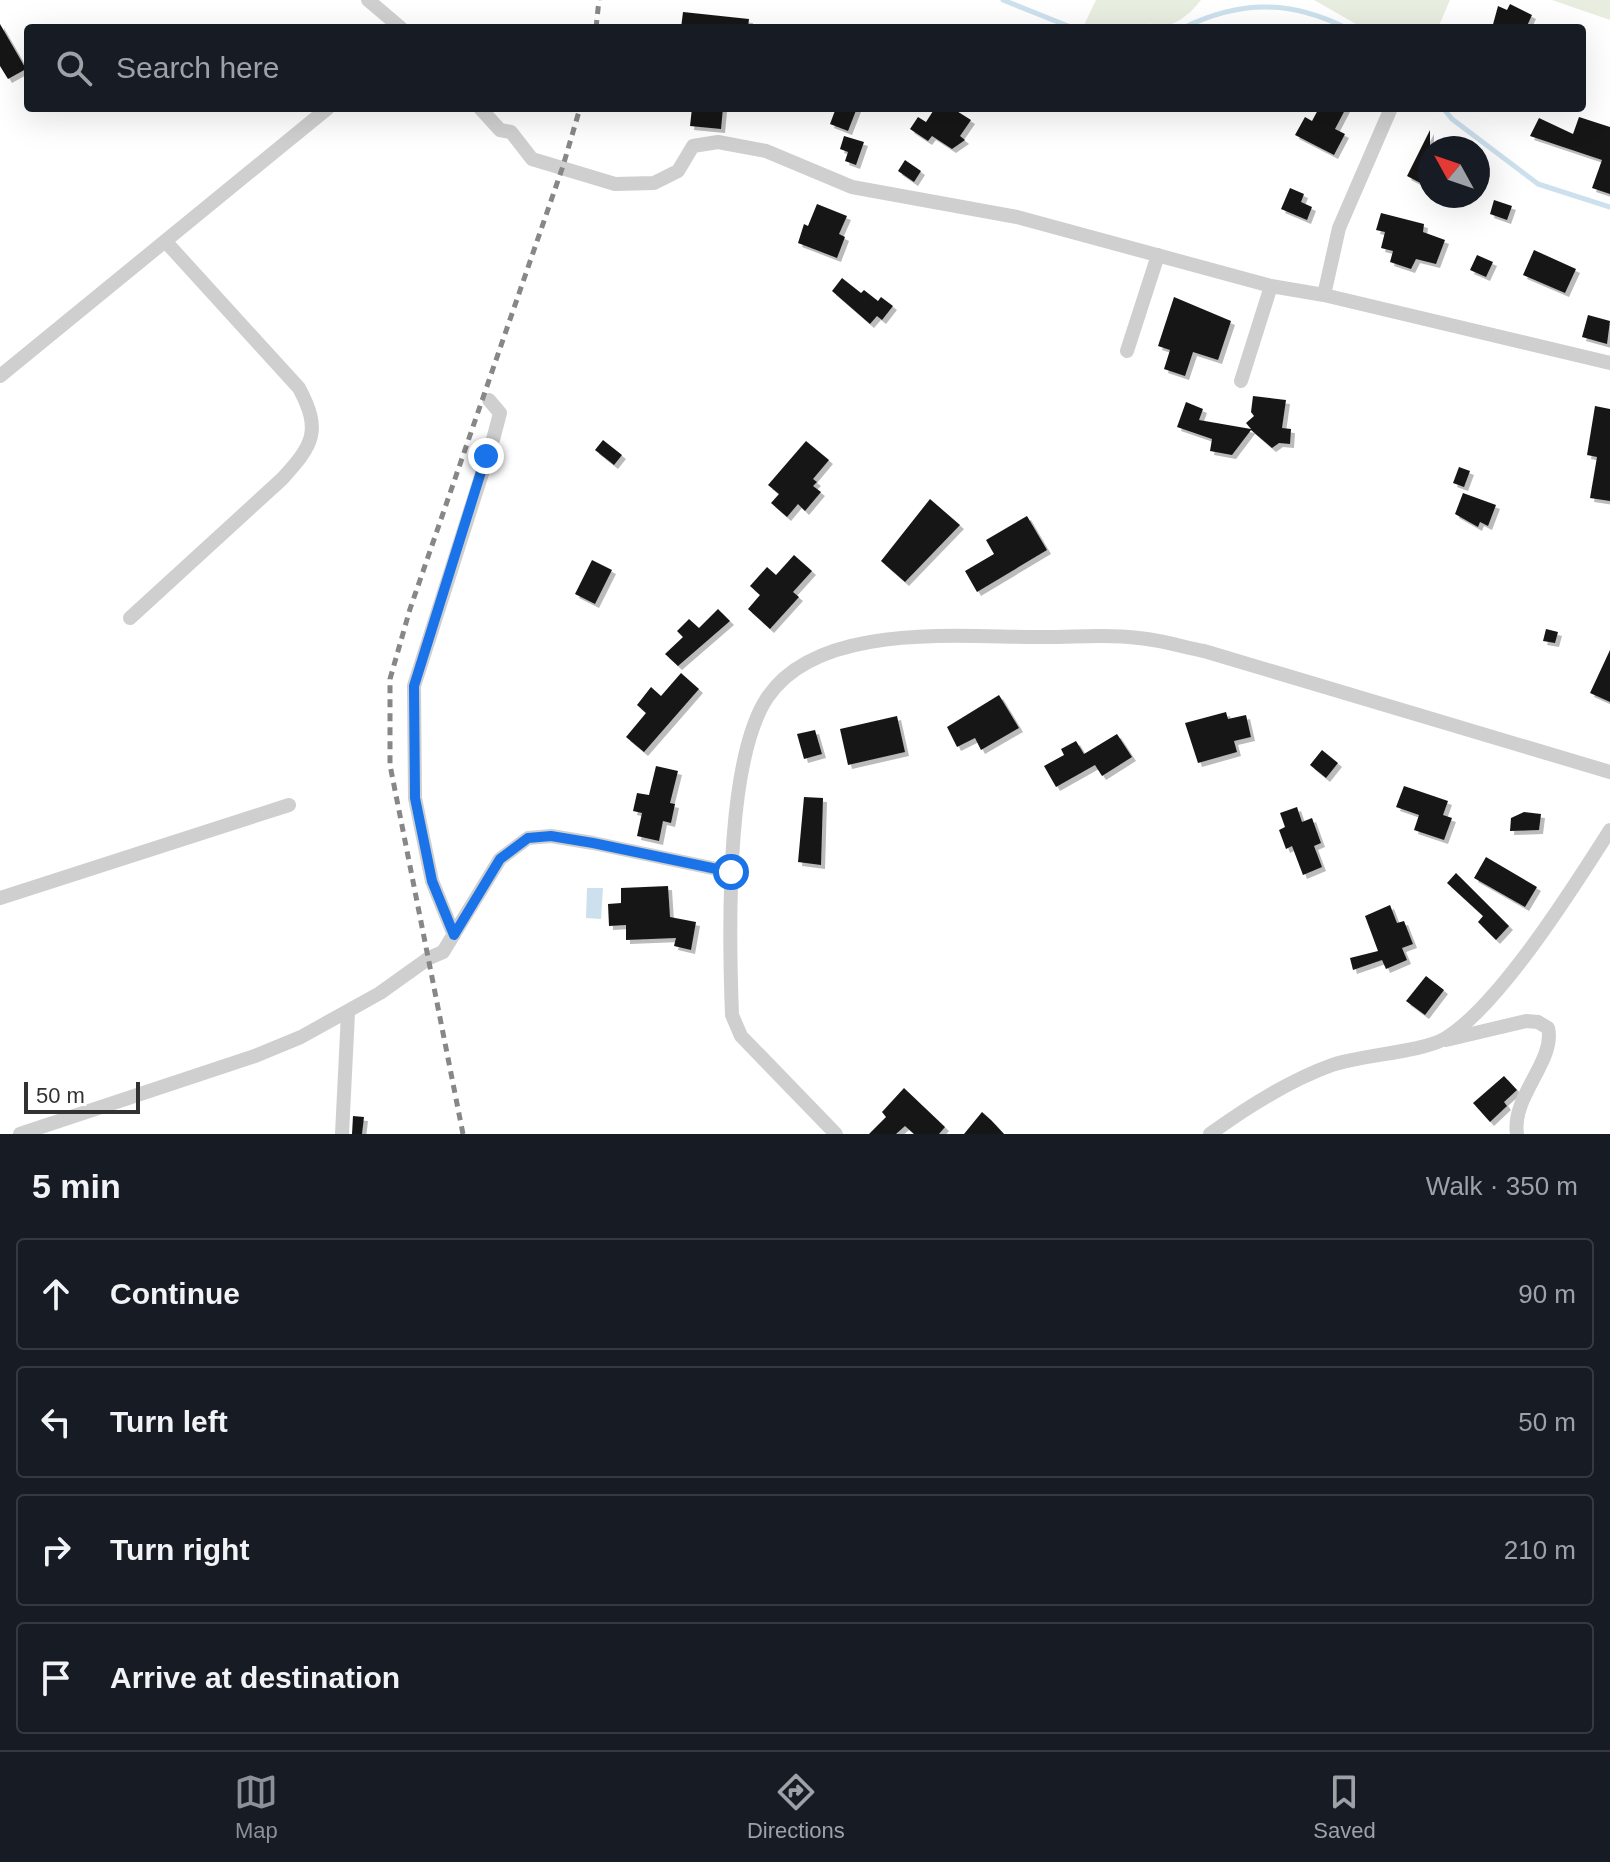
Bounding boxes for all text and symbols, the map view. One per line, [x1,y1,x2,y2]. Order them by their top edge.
search box [24,24,1586,112]
icon: search [52,46,96,90]
text: Search here [116,51,279,84]
north arrow [1418,136,1490,208]
route end [468,438,504,474]
route start [713,854,749,890]
scale bar [24,1078,140,1114]
text: 50 m [36,1083,85,1108]
text: 5 min [32,1167,121,1205]
text: Walk · 350 m [1426,1171,1578,1201]
icon: ahead [34,1272,78,1316]
text: Continue [110,1277,240,1310]
text: 90 m [1518,1279,1576,1309]
icon: left [34,1400,78,1444]
text: Turn left [110,1405,228,1438]
text: 50 m [1518,1407,1576,1437]
icon: right [34,1528,78,1572]
text: Turn right [110,1533,249,1566]
text: 210 m [1504,1535,1576,1565]
icon: arrive [34,1656,78,1700]
text: Arrive at destination [110,1661,400,1694]
tab: Map [234,1770,278,1844]
tab: Directions [747,1770,845,1844]
tab: Saved [1313,1770,1376,1844]

